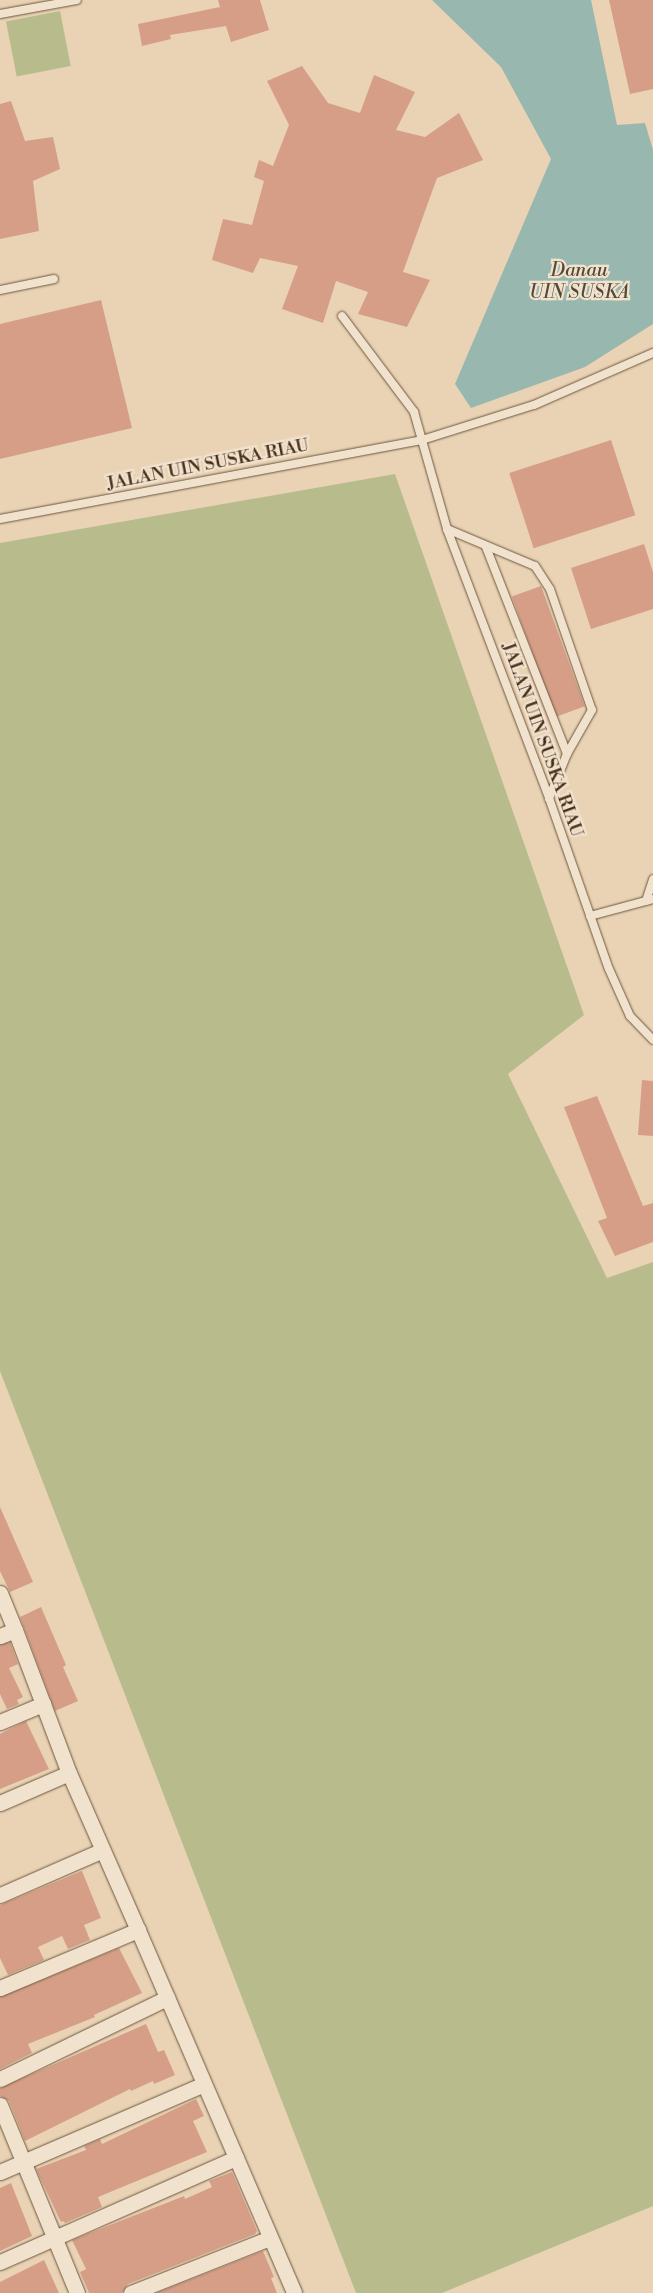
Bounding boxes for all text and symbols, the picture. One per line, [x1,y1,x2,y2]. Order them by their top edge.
water label: Danau UIN SUSKA [529,260,629,304]
street label: JALAN UIN SUSKA RIAU [105,435,311,495]
street label: JALAN UIN SUSKA RIAU [497,640,587,840]

